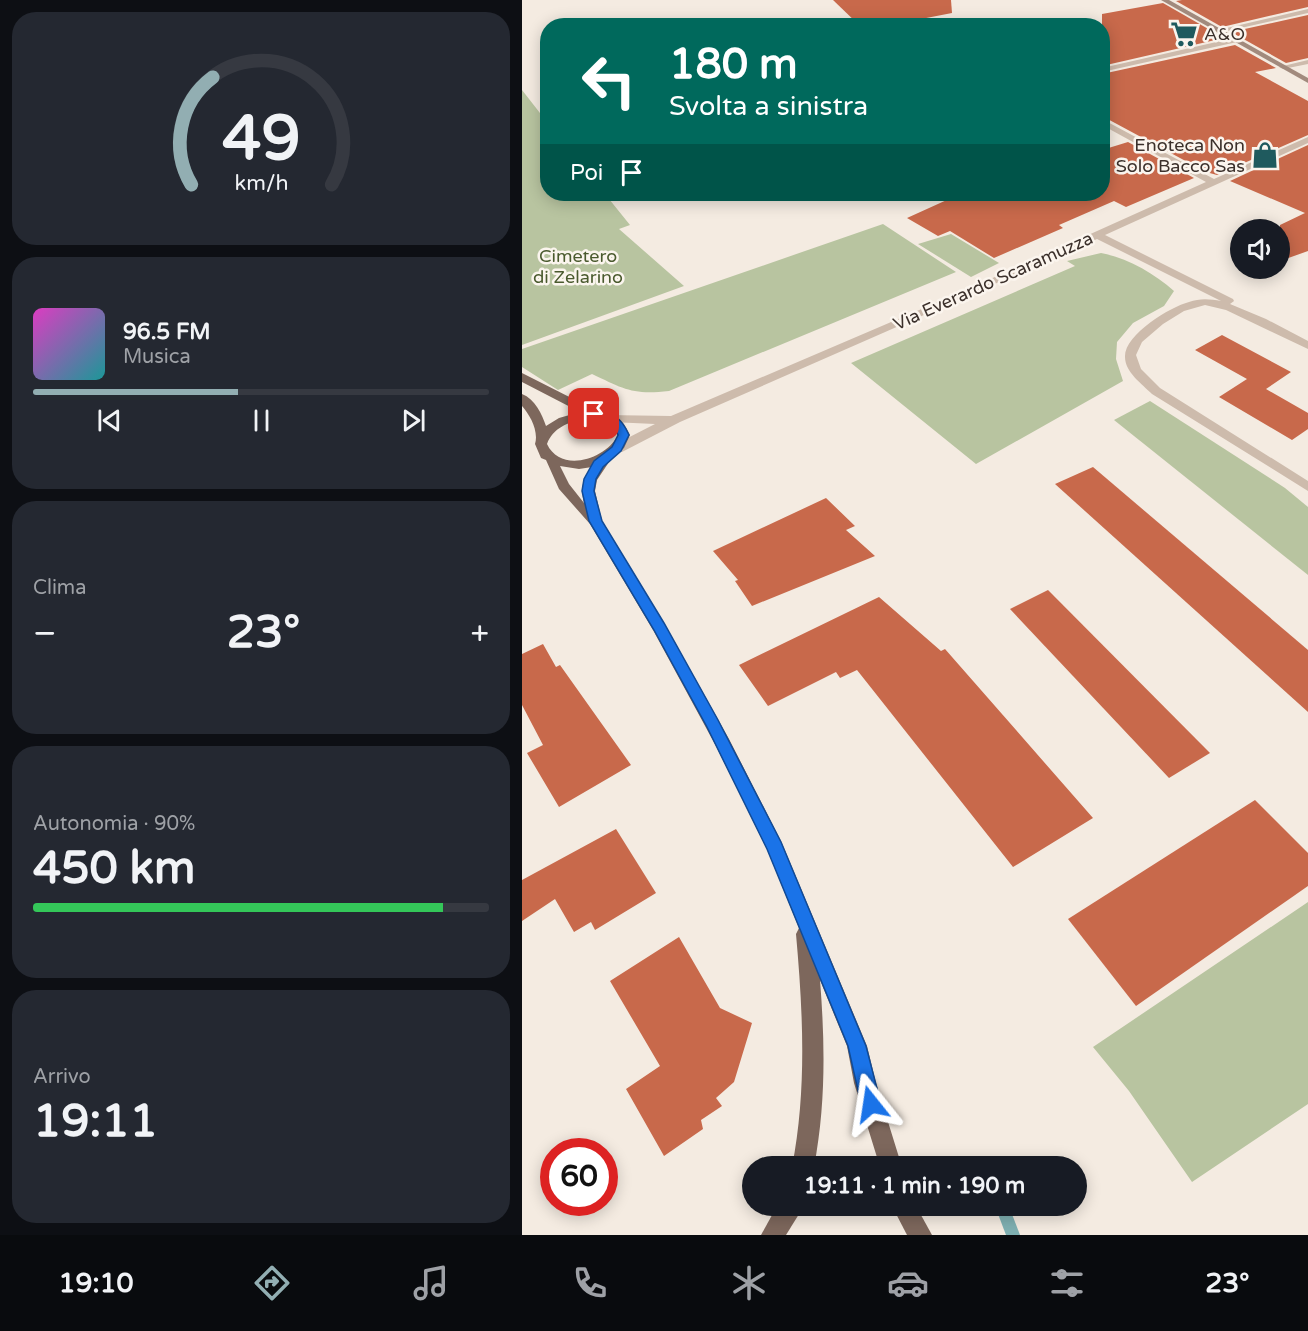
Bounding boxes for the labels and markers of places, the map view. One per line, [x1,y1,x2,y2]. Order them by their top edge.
supermarket icon: A&O [1169,19,1199,49]
place label: A&O [1204,23,1245,45]
place label: Enoteca Non Solo Bacco Sas [1116,134,1245,177]
shop icon: Enoteca Non Solo Bacco Sas [1250,140,1280,170]
pin [568,388,619,439]

